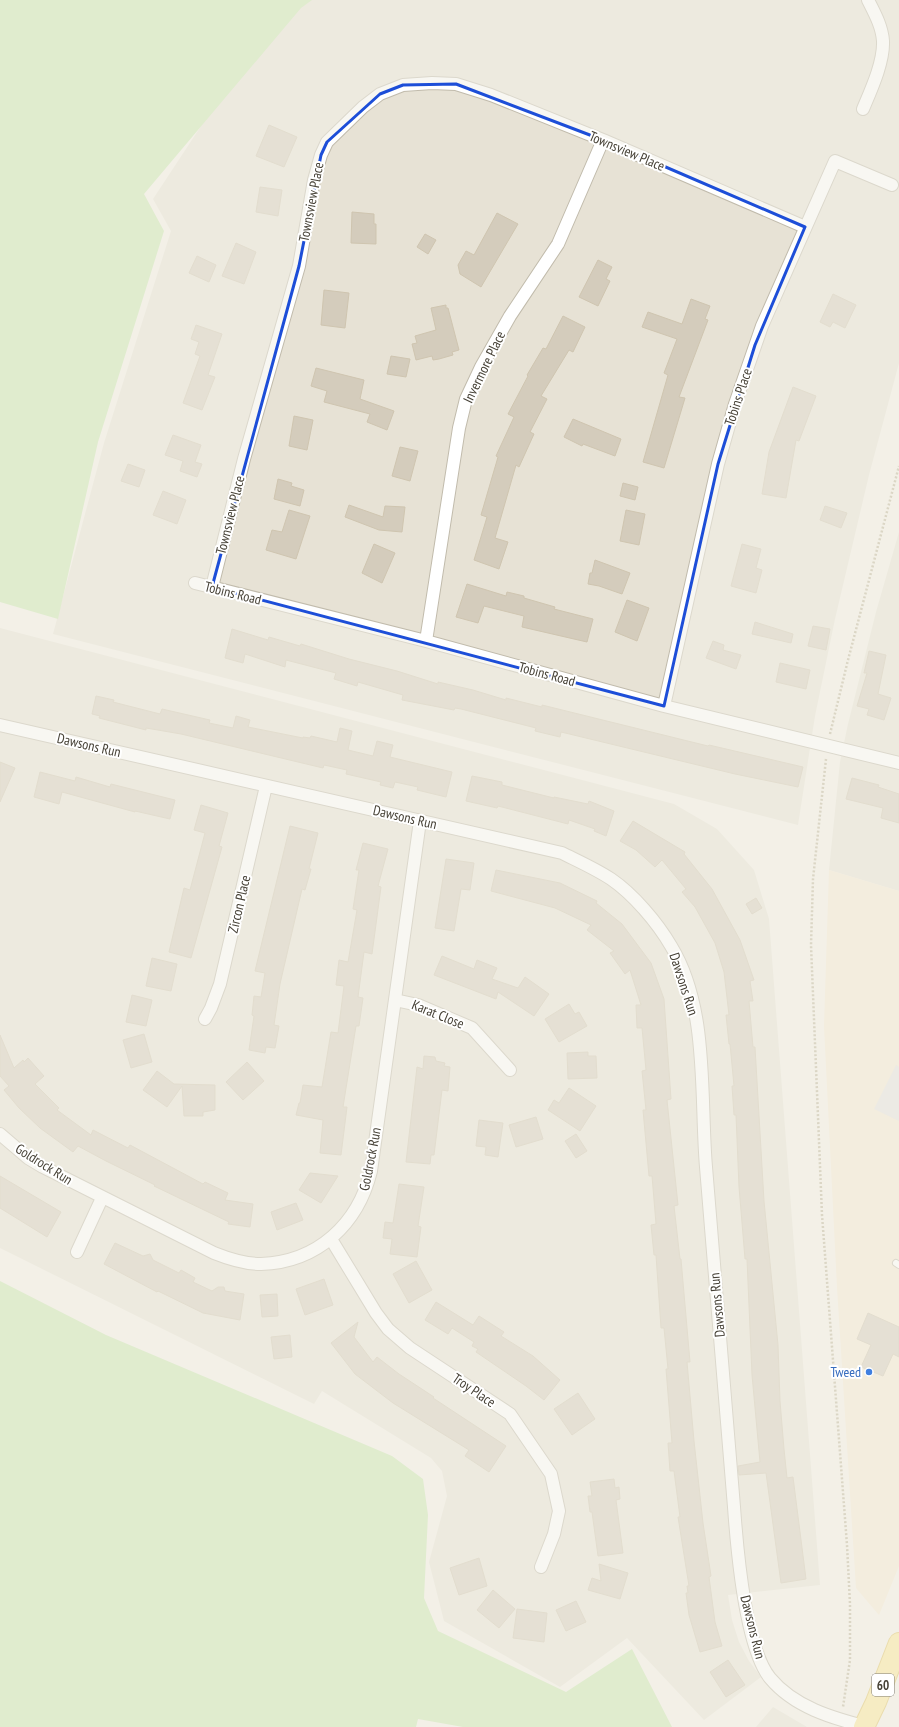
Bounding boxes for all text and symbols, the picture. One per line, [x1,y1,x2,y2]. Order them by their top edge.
street label: Townsview Place [586,127,668,175]
street label: Townsview Place [294,160,328,243]
street label: Invermore Place [459,328,509,406]
street label: Tobins Place [720,366,756,428]
street label: Townsview Place [212,473,249,556]
street label: Tobins Road [203,577,263,609]
street label: Tobins Road [517,658,577,690]
street label: Dawsons Run [55,729,123,761]
street label: Dawsons Run [371,801,439,833]
street label: Zircon Place [224,873,254,935]
street label: Dawsons Run [665,950,703,1018]
street label: Karat Close [409,995,467,1033]
street label: Goldrock Run [355,1126,385,1192]
street label: Goldrock Run [12,1139,76,1189]
street label: Dawsons Run [705,1272,729,1338]
place label: Tweed [831,1363,861,1381]
marker: Tweed [864,1367,874,1377]
street label: Troy Place [449,1369,499,1411]
street label: Dawsons Run [736,1593,770,1661]
road number: 60 [872,1674,894,1696]

